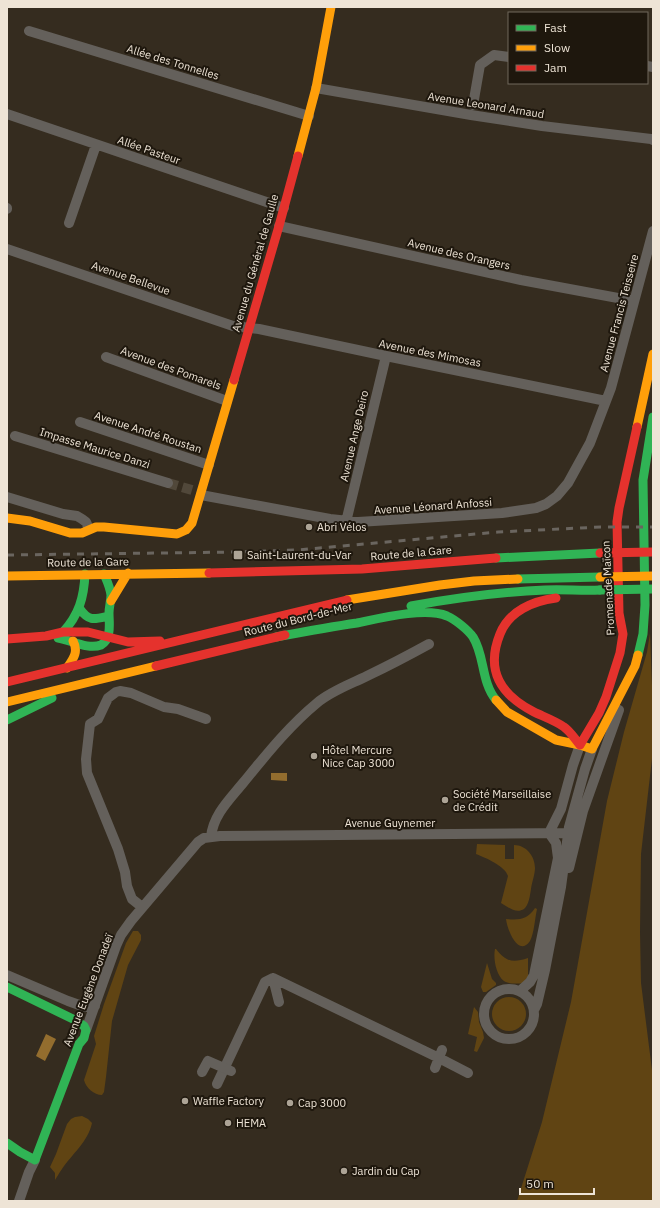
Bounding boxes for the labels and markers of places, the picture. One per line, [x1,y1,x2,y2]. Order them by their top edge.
place label: Abri Vélos [317,520,367,534]
marker: Abri Vélos [304,522,314,532]
place label: Saint-Laurent-du-Var [247,548,351,562]
marker: Saint-Laurent-du-Var [232,549,244,561]
place label: Hôtel Mercure Nice Cap 3000 [322,743,395,770]
marker: Hôtel Mercure Nice Cap 3000 [309,751,319,761]
place label: Société Marseillaise de Crédit [453,787,551,814]
marker: Société Marseillaise de Crédit [440,795,450,805]
place label: Waffle Factory [193,1094,265,1108]
marker: Waffle Factory [180,1096,190,1106]
place label: Cap 3000 [298,1096,346,1110]
marker: Cap 3000 [285,1098,295,1108]
place label: HEMA [236,1116,266,1130]
marker: HEMA [223,1118,233,1128]
place label: Jardin du Cap [352,1164,420,1178]
marker: Jardin du Cap [339,1166,349,1176]

